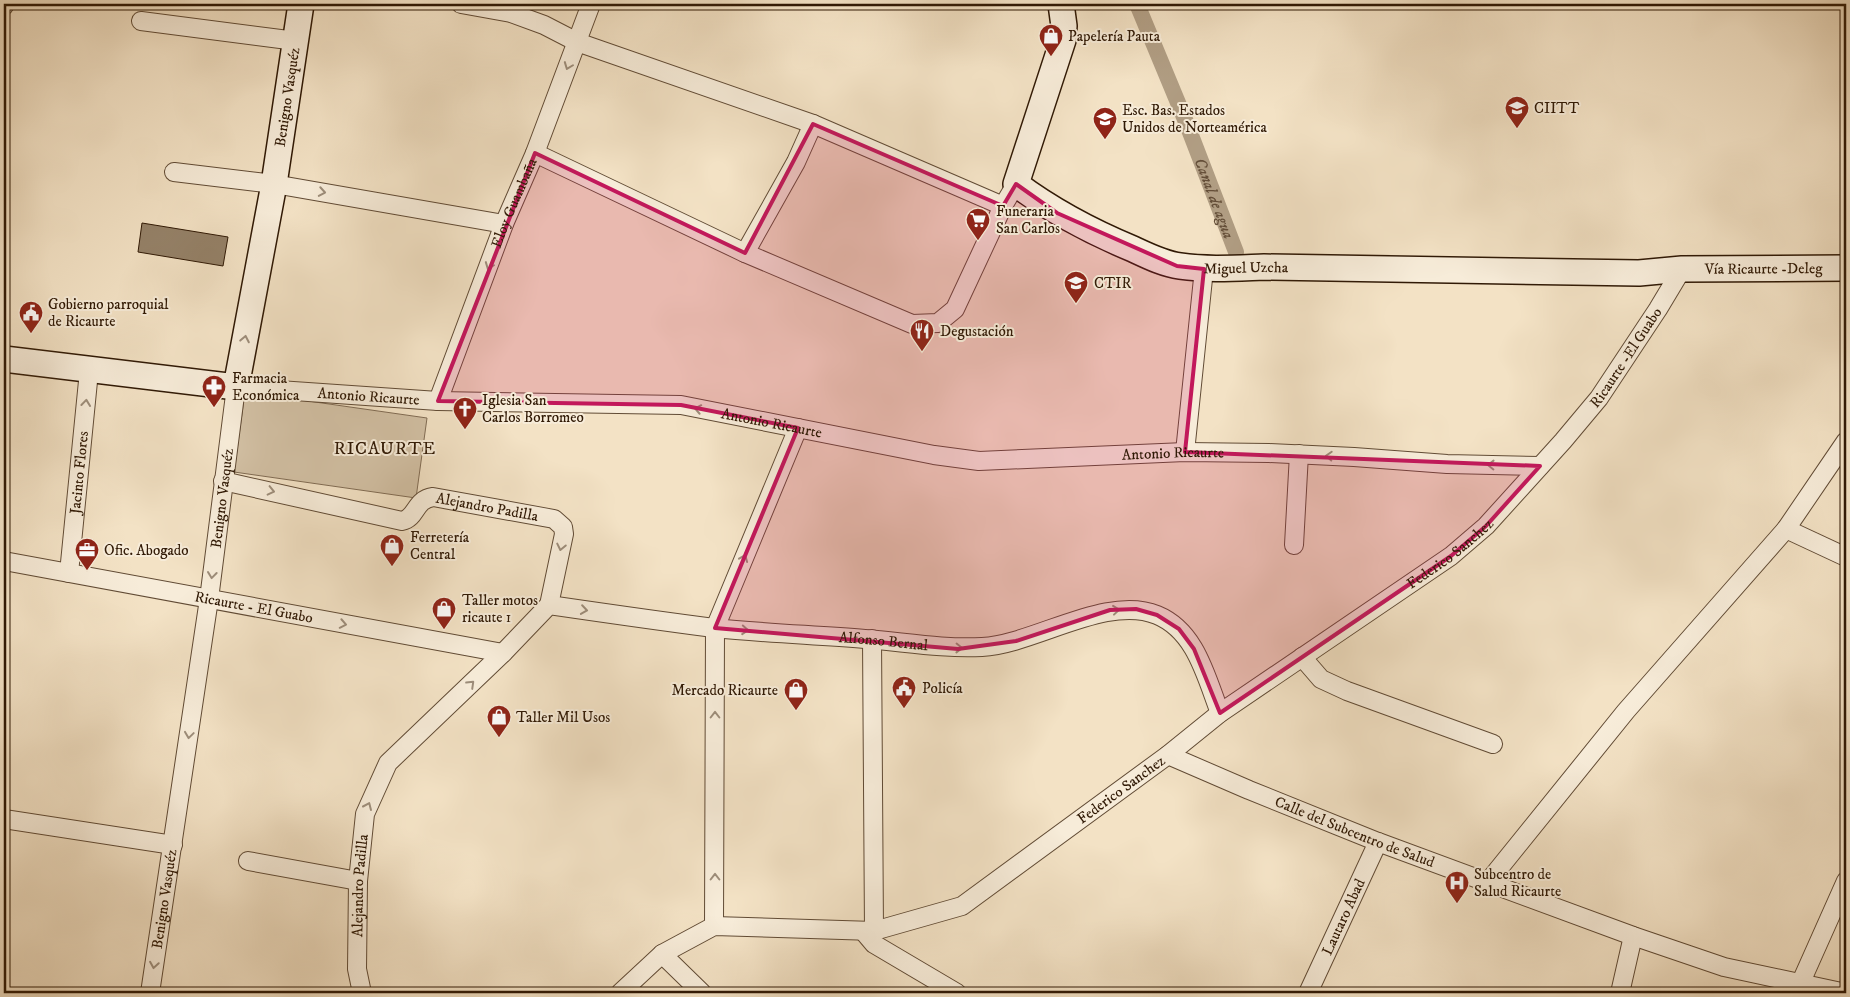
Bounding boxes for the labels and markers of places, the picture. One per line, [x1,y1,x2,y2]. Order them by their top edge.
shop icon: Papelería Pauta [1038,23,1064,57]
place label: Papelería Pauta [1068,27,1161,46]
school or university icon: CIITT [1504,95,1530,129]
place label: CIITT [1534,99,1580,118]
place label: Esc. Bas. Estados Unidos de Norteamérica [1122,101,1267,137]
school or university icon: Esc. Bas. Estados Unidos de Norteamérica [1092,106,1118,140]
place label: Funeraria San Carlos [996,202,1060,238]
supermarket icon: Funeraria San Carlos [965,207,991,241]
school or university icon: CTIR [1063,270,1089,304]
place label: CTIR [1094,274,1132,293]
place label: Gobierno parroquial de Ricaurte [48,295,169,331]
public building icon: Gobierno parroquial de Ricaurte [18,300,44,334]
restaurant icon: Degustación [909,318,935,352]
place label: Degustación [940,322,1014,341]
place label: Farmacia Económica [232,369,300,405]
pharmacy icon: Farmacia Económica [201,374,227,408]
place label: Iglesia San Carlos Borromeo [482,391,584,427]
church icon: Iglesia San Carlos Borromeo [452,396,478,430]
place label: Ferretería Central [410,528,470,564]
shop icon: Ferretería Central [379,533,405,567]
office icon: Ofic. Abogado [74,537,100,571]
place label: Ofic. Abogado [104,541,189,560]
place label: Taller motos ricaute 1 [462,591,538,627]
shop icon: Taller motos ricaute 1 [431,596,457,630]
public building icon: Policía [891,675,917,709]
shop icon: Mercado Ricaurte [783,677,809,711]
place label: Policía [922,679,963,698]
place label: Mercado Ricaurte [671,681,778,700]
shop icon: Taller Mil Usos [486,704,512,738]
place label: Taller Mil Usos [516,708,610,727]
place label: Subcentro de Salud Ricaurte [1474,865,1561,901]
hospital icon: Subcentro de Salud Ricaurte [1444,870,1470,904]

